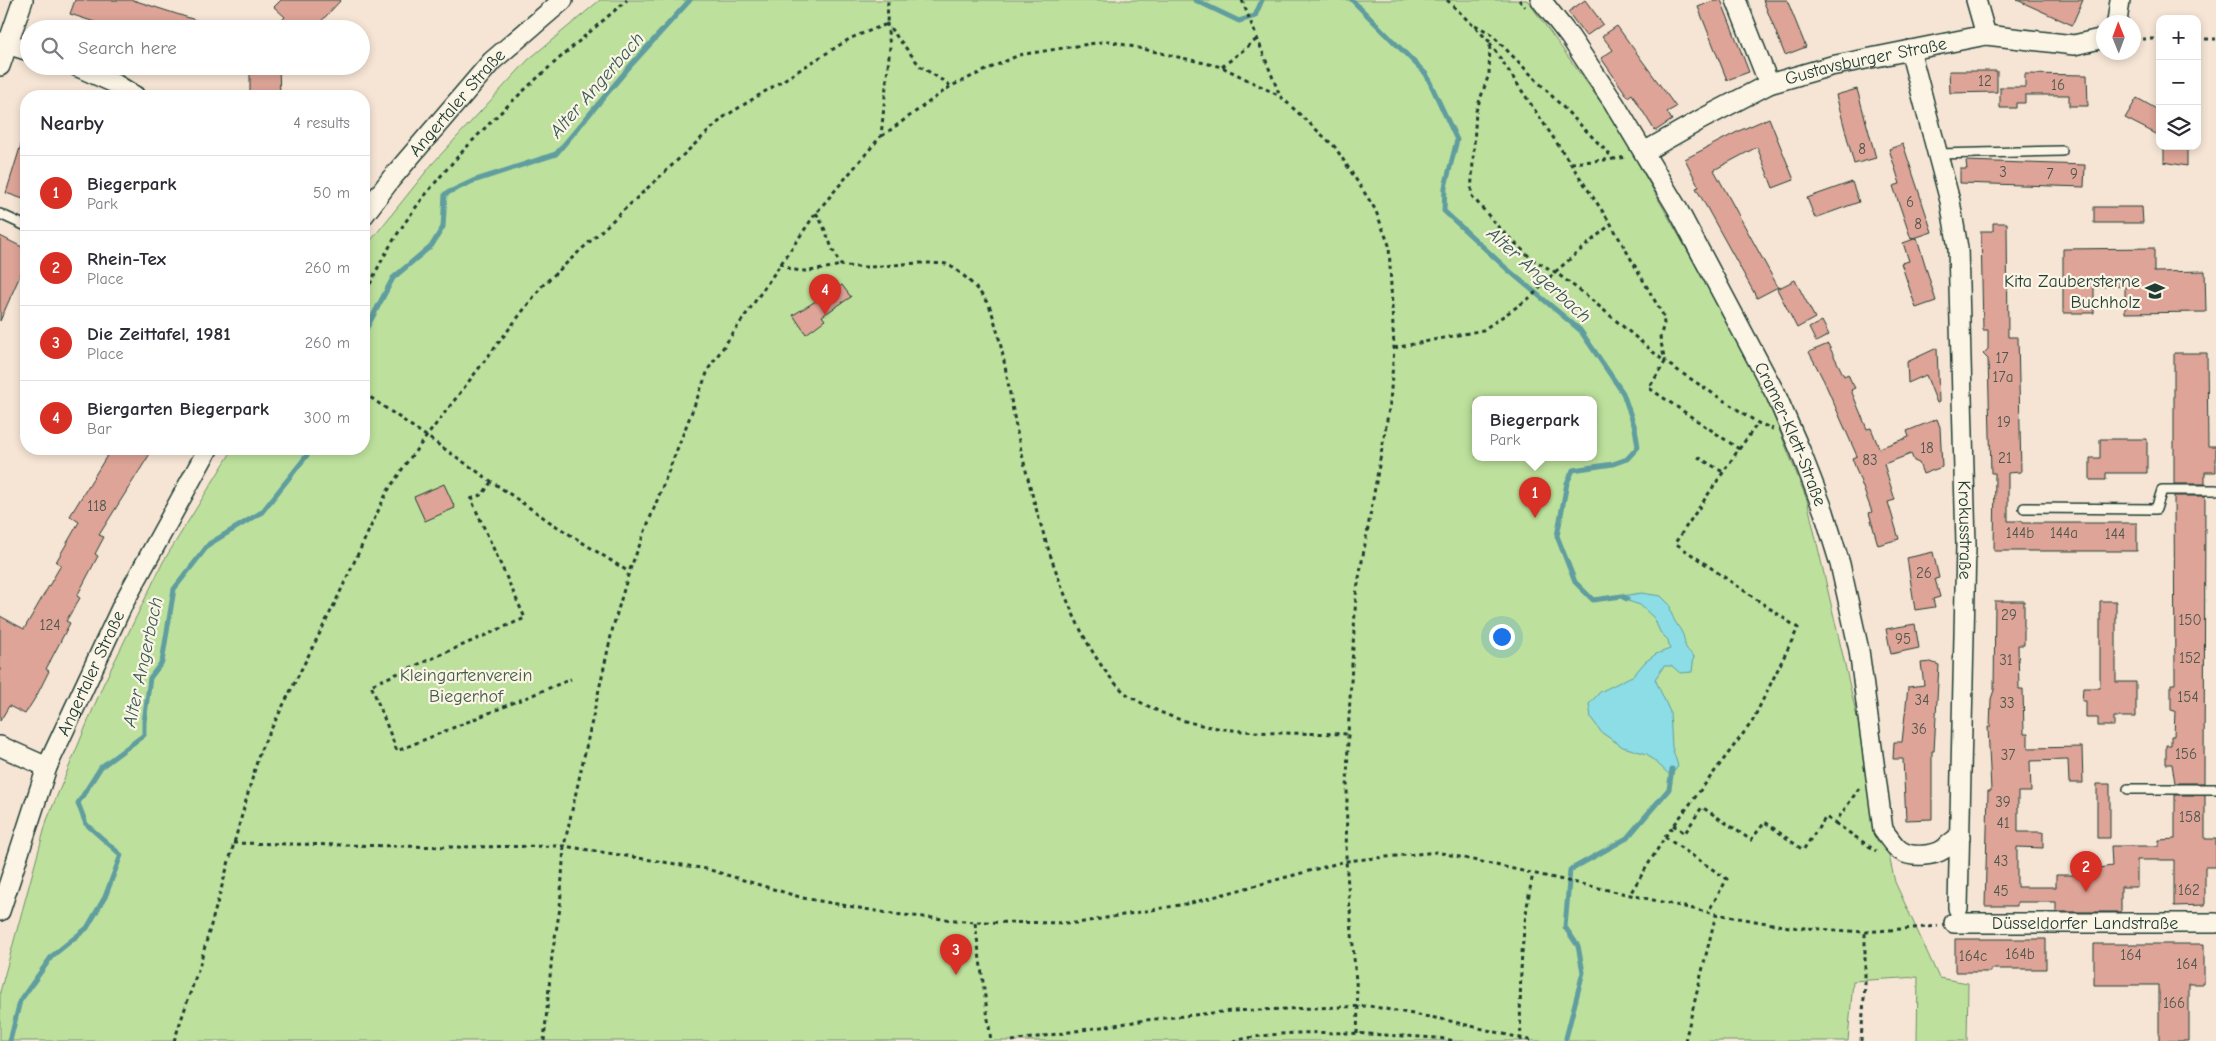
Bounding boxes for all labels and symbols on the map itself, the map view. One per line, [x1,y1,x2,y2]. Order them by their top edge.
north arrow [2096,15,2141,60]
water label: Alter Angerbach [545,28,649,143]
street label: Gustavsburger Straße [1782,33,1949,89]
street label: Angertaler Straße [404,44,509,161]
house number: 12 [1978,72,1992,90]
house number: 16 [2051,76,2065,94]
house number: 8 [1858,140,1866,158]
house number: 3 [1999,163,2007,181]
house number: 7 [2046,165,2054,183]
house number: 9 [2070,165,2078,183]
house number: 6 [1906,193,1914,211]
house number: 8 [1914,215,1922,233]
water label: Alter Angerbach [1482,222,1596,327]
place label: Kita Zaubersterne Buchholz [2004,271,2140,313]
pin: 4 [809,274,841,315]
school or university icon: Kita Zaubersterne Buchholz [2144,280,2166,302]
house number: 17 [1995,349,2009,367]
street label: Cramer-Klett-Straße [1750,358,1831,509]
house number: 17a [1993,368,2013,386]
house number: 19 [1997,413,2011,431]
house number: 18 [1920,439,1934,457]
house number: 21 [1998,449,2012,467]
house number: 83 [1862,451,1878,469]
pin: 1 [1519,477,1551,518]
street label: Krokusstraße [1954,480,1977,580]
house number: 118 [87,497,107,515]
house number: 144b [2006,524,2034,542]
house number: 144a [2050,524,2078,542]
house number: 144 [2105,525,2125,543]
house number: 26 [1916,564,1932,582]
water label: Alter Angerbach [118,595,168,730]
house number: 29 [2001,606,2017,624]
street label: Angertaler Straße [53,607,129,739]
house number: 150 [2178,611,2202,629]
house number: 124 [40,616,60,634]
your location [1489,624,1515,650]
house number: 95 [1895,630,1911,648]
house number: 152 [2179,649,2201,667]
house number: 31 [1999,651,2013,669]
park label: Kleingartenverein Biegerhof [400,665,532,707]
house number: 154 [2177,688,2199,706]
house number: 34 [1915,691,1929,709]
house number: 33 [1999,694,2015,712]
house number: 36 [1911,720,1927,738]
house number: 156 [2175,745,2197,763]
house number: 37 [2001,746,2015,764]
house number: 39 [1995,793,2011,811]
house number: 158 [2179,808,2201,826]
house number: 41 [1996,814,2010,832]
pin: 2 [2070,851,2102,892]
house number: 43 [1994,852,2008,870]
house number: 162 [2178,881,2200,899]
house number: 45 [1993,882,2009,900]
street label: Düsseldorfer Landstraße [1992,913,2178,934]
pin: 3 [940,934,972,975]
house number: 164b [2005,945,2035,963]
house number: 164 [2120,946,2142,964]
house number: 164c [1959,947,1987,965]
house number: 164 [2176,955,2198,973]
house number: 166 [2163,994,2185,1012]

